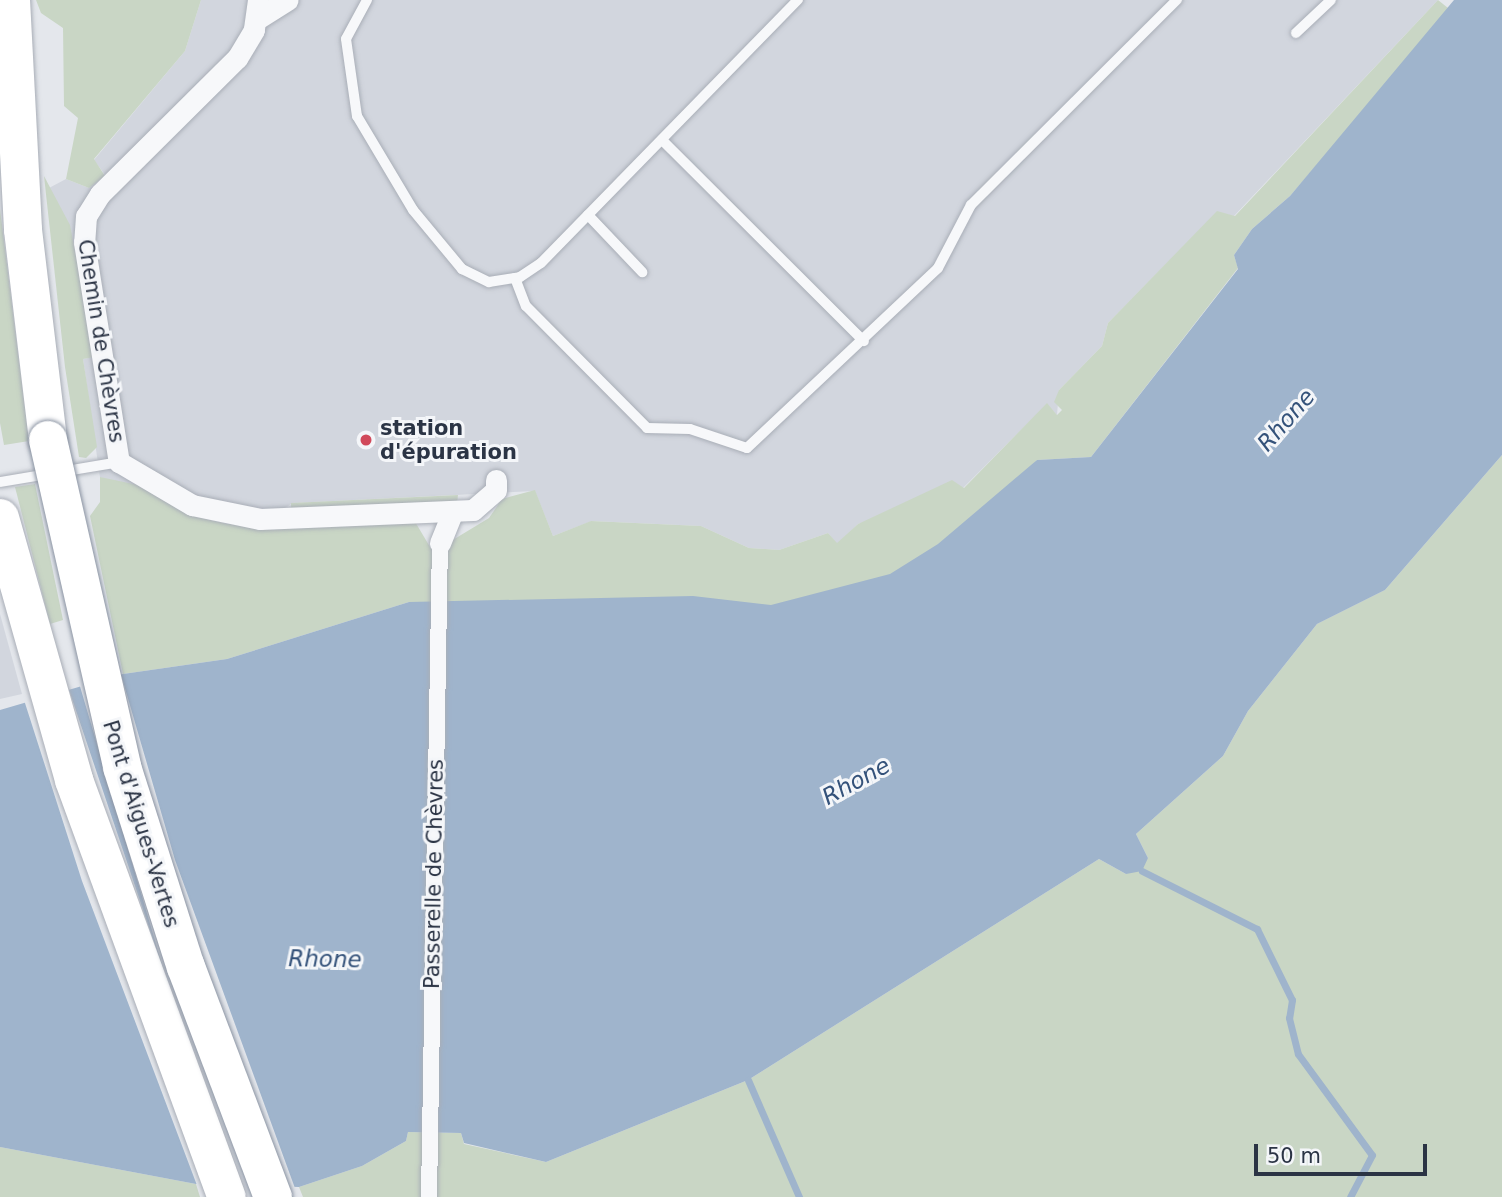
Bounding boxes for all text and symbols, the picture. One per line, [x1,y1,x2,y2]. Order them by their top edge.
street label: Chemin de Chèvres [72,238,130,444]
water label: Rhone [1252,383,1320,457]
place label: station d'épuration [380,415,517,465]
marker: station d'épuration [358,432,374,448]
street label: Pont d'Aigues-Vertes [97,717,185,931]
water label: Rhone [817,751,895,811]
street label: Passerelle de Chèvres [419,759,449,989]
water label: Rhone [288,945,362,973]
scale bar [1257,1130,1430,1174]
text: 50 m [1267,1144,1321,1168]

